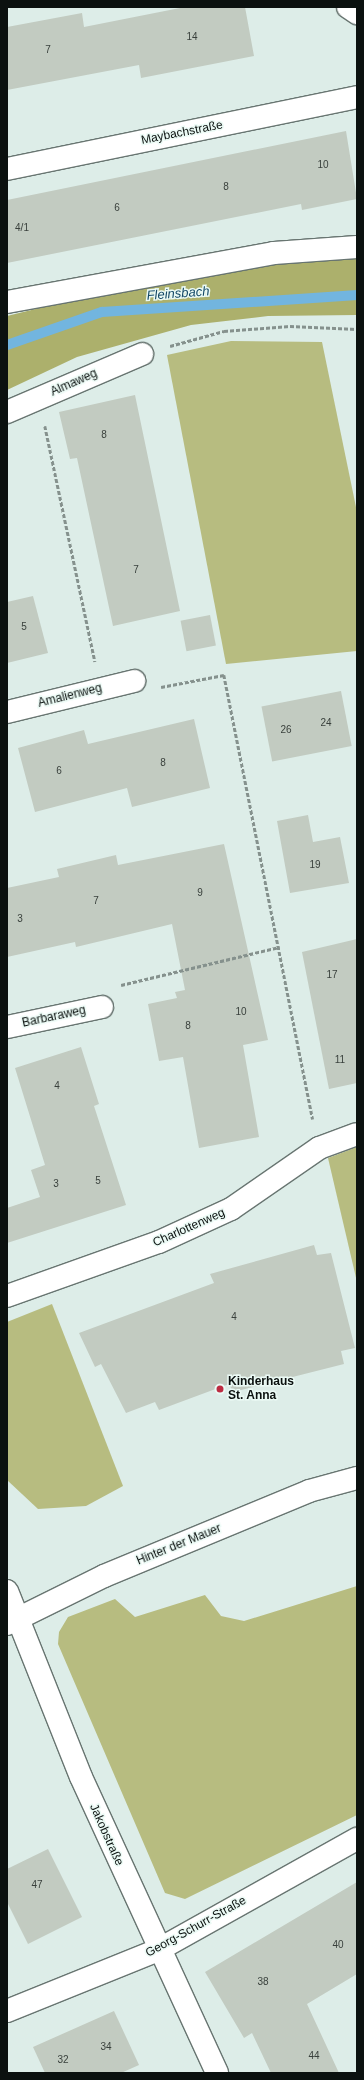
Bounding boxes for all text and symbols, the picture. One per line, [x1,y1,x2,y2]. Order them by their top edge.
house number: 14 [186,31,198,43]
house number: 7 [45,44,51,56]
street label: Maybachstraße [140,118,224,148]
house number: 10 [317,159,329,171]
house number: 8 [223,181,229,193]
house number: 6 [114,202,120,214]
house number: 4/1 [15,222,29,234]
water label: Fleinsbach [146,284,210,304]
street label: Almaweg [49,366,99,400]
house number: 8 [101,429,107,441]
house number: 7 [133,564,139,576]
house number: 5 [21,621,27,633]
street label: Amalienweg [37,681,103,711]
house number: 24 [320,717,332,729]
house number: 26 [280,724,292,736]
house number: 8 [160,757,166,769]
house number: 6 [56,765,62,777]
house number: 19 [309,859,321,871]
house number: 9 [197,887,203,899]
house number: 7 [93,895,99,907]
house number: 3 [17,913,23,925]
house number: 17 [326,969,338,981]
street label: Barbaraweg [21,1003,87,1031]
house number: 10 [235,1006,247,1018]
house number: 8 [185,1020,191,1032]
house number: 11 [335,1054,345,1066]
house number: 4 [54,1080,60,1092]
house number: 5 [95,1175,101,1187]
house number: 3 [53,1178,59,1190]
street label: Charlottenweg [151,1206,227,1250]
house number: 4 [231,1311,237,1323]
place label: Kinderhaus St. Anna [228,1375,294,1403]
marker: Kinderhaus St. Anna [215,1384,225,1394]
street label: Hinter der Mauer [135,1521,223,1569]
street label: Jakobstraße [86,1802,126,1868]
house number: 47 [31,1879,43,1891]
street label: Georg-Schurr-Straße [143,1893,249,1961]
house number: 40 [332,1939,344,1951]
house number: 38 [257,1976,269,1988]
house number: 34 [100,2041,112,2053]
house number: 44 [308,2050,320,2062]
house number: 32 [57,2054,69,2066]

